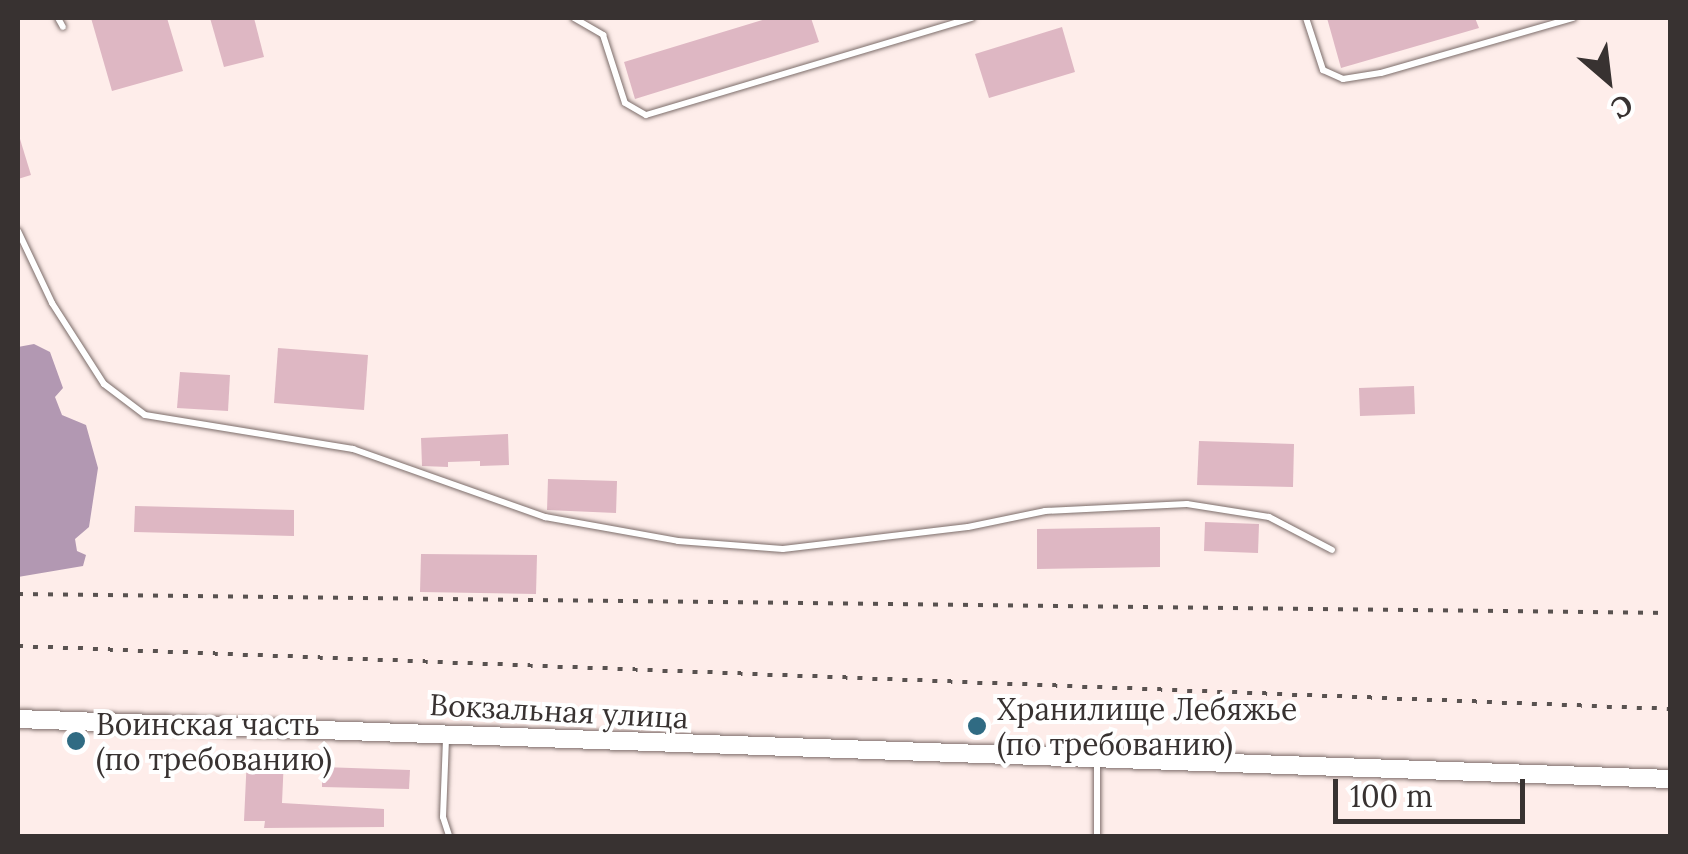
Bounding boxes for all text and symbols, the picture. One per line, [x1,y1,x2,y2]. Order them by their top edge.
north arrow [1558,30,1658,130]
text: С [1605,86,1639,127]
street label: Вокзальная улица [429,686,689,736]
place label: Хранилище Лебяжье (по требованию) [997,691,1297,762]
place label: Воинская часть (по требованию) [96,706,332,776]
marker: Хранилище Лебяжье (по требованию) [966,715,988,737]
marker: Воинская часть (по требованию) [65,730,87,752]
scale bar [1338,759,1530,821]
text: 100 m [1350,777,1433,815]

